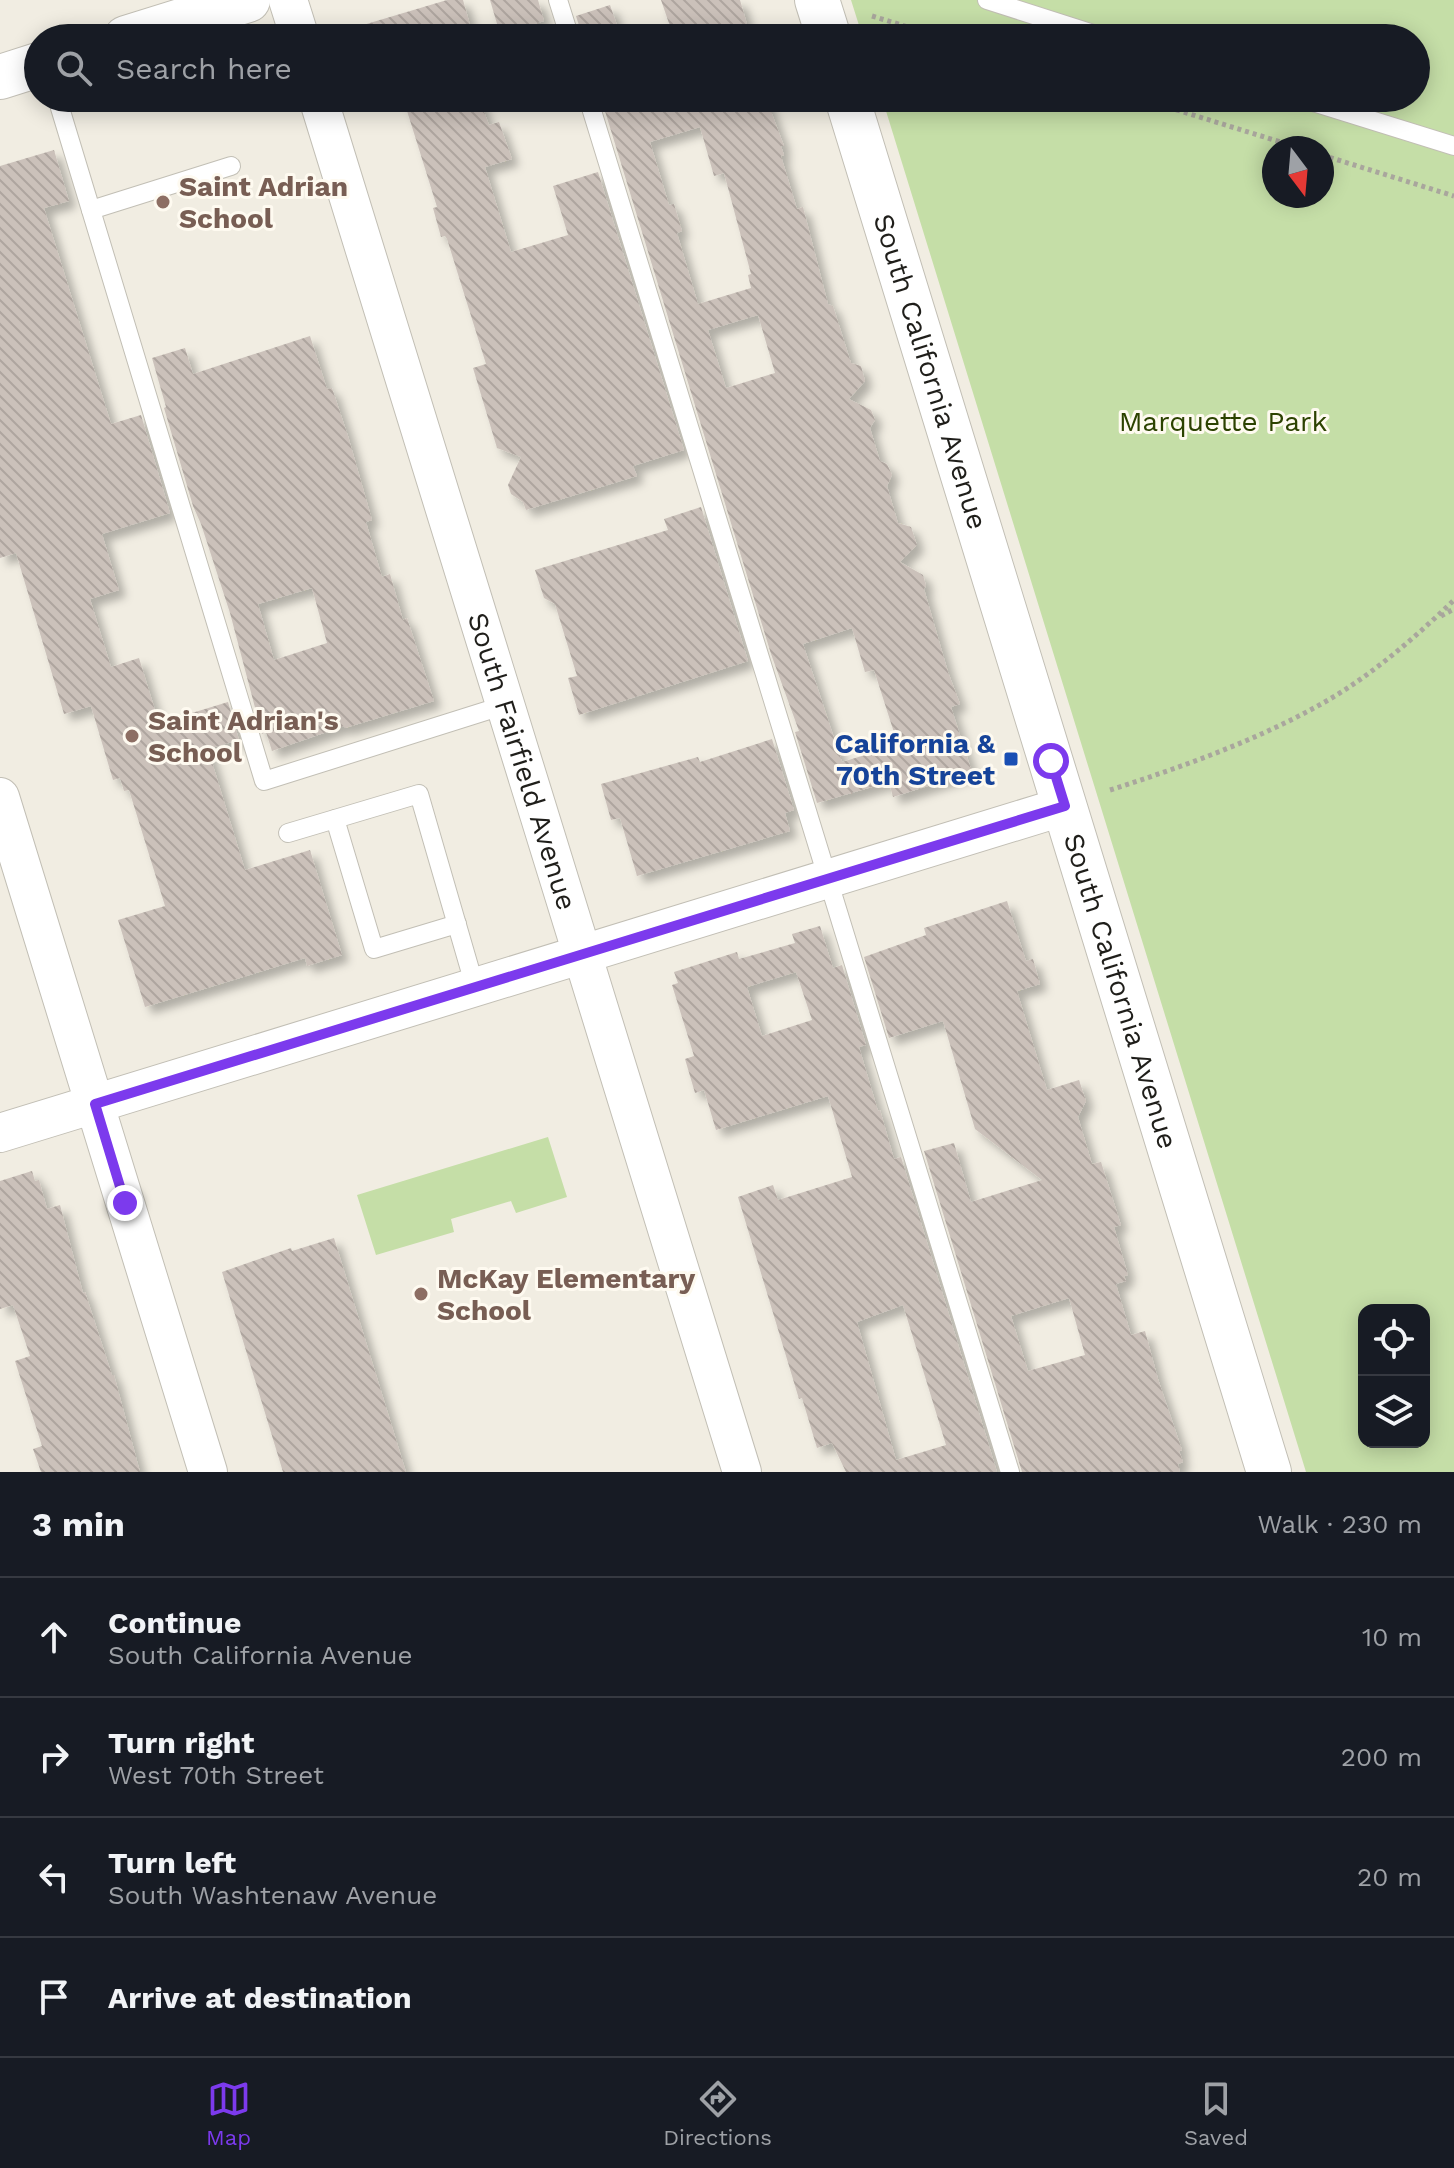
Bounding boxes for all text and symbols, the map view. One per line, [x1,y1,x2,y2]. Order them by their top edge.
search box [24,24,1430,112]
icon: search [52,46,96,90]
text: Search here [116,51,292,86]
north arrow [1262,136,1334,208]
place label: Saint Adrian School [179,170,348,235]
marker: Saint Adrian School [154,193,172,211]
street label: South California Avenue [867,210,994,533]
park label: Marquette Park [1119,405,1327,438]
street label: South Fairfield Avenue [461,609,584,914]
place label: Saint Adrian's School [148,704,339,769]
marker: Saint Adrian's School [123,727,141,745]
place label: California & 70th Street [835,727,995,792]
route start [1033,743,1069,779]
marker: California & 70th Street [1002,750,1020,768]
street label: South California Avenue [1057,829,1185,1153]
route end [107,1185,143,1221]
place label: McKay Elementary School [437,1262,696,1327]
marker: McKay Elementary School [412,1285,430,1303]
map controls [1358,1304,1430,1448]
button: locate [1358,1304,1430,1376]
button: layers [1358,1376,1430,1448]
text: 3 min [32,1504,125,1544]
text: Walk · 230 m [1257,1509,1422,1539]
text: Continue [108,1605,241,1640]
icon: ahead [32,1615,76,1659]
text: 10 m [1362,1622,1422,1652]
text: South California Avenue [108,1640,413,1670]
text: Turn right [108,1725,254,1760]
icon: right [32,1735,76,1779]
text: 200 m [1341,1742,1422,1772]
text: West 70th Street [108,1760,324,1790]
text: Turn left [108,1845,236,1880]
icon: left [32,1855,76,1899]
text: 20 m [1357,1862,1422,1892]
text: South Washtenaw Avenue [108,1880,437,1910]
icon: arrive [32,1975,76,2019]
text: Arrive at destination [108,1980,412,2015]
tab: Map [206,2077,251,2150]
tab: Directions [663,2077,772,2150]
tab: Saved [1184,2077,1248,2150]

